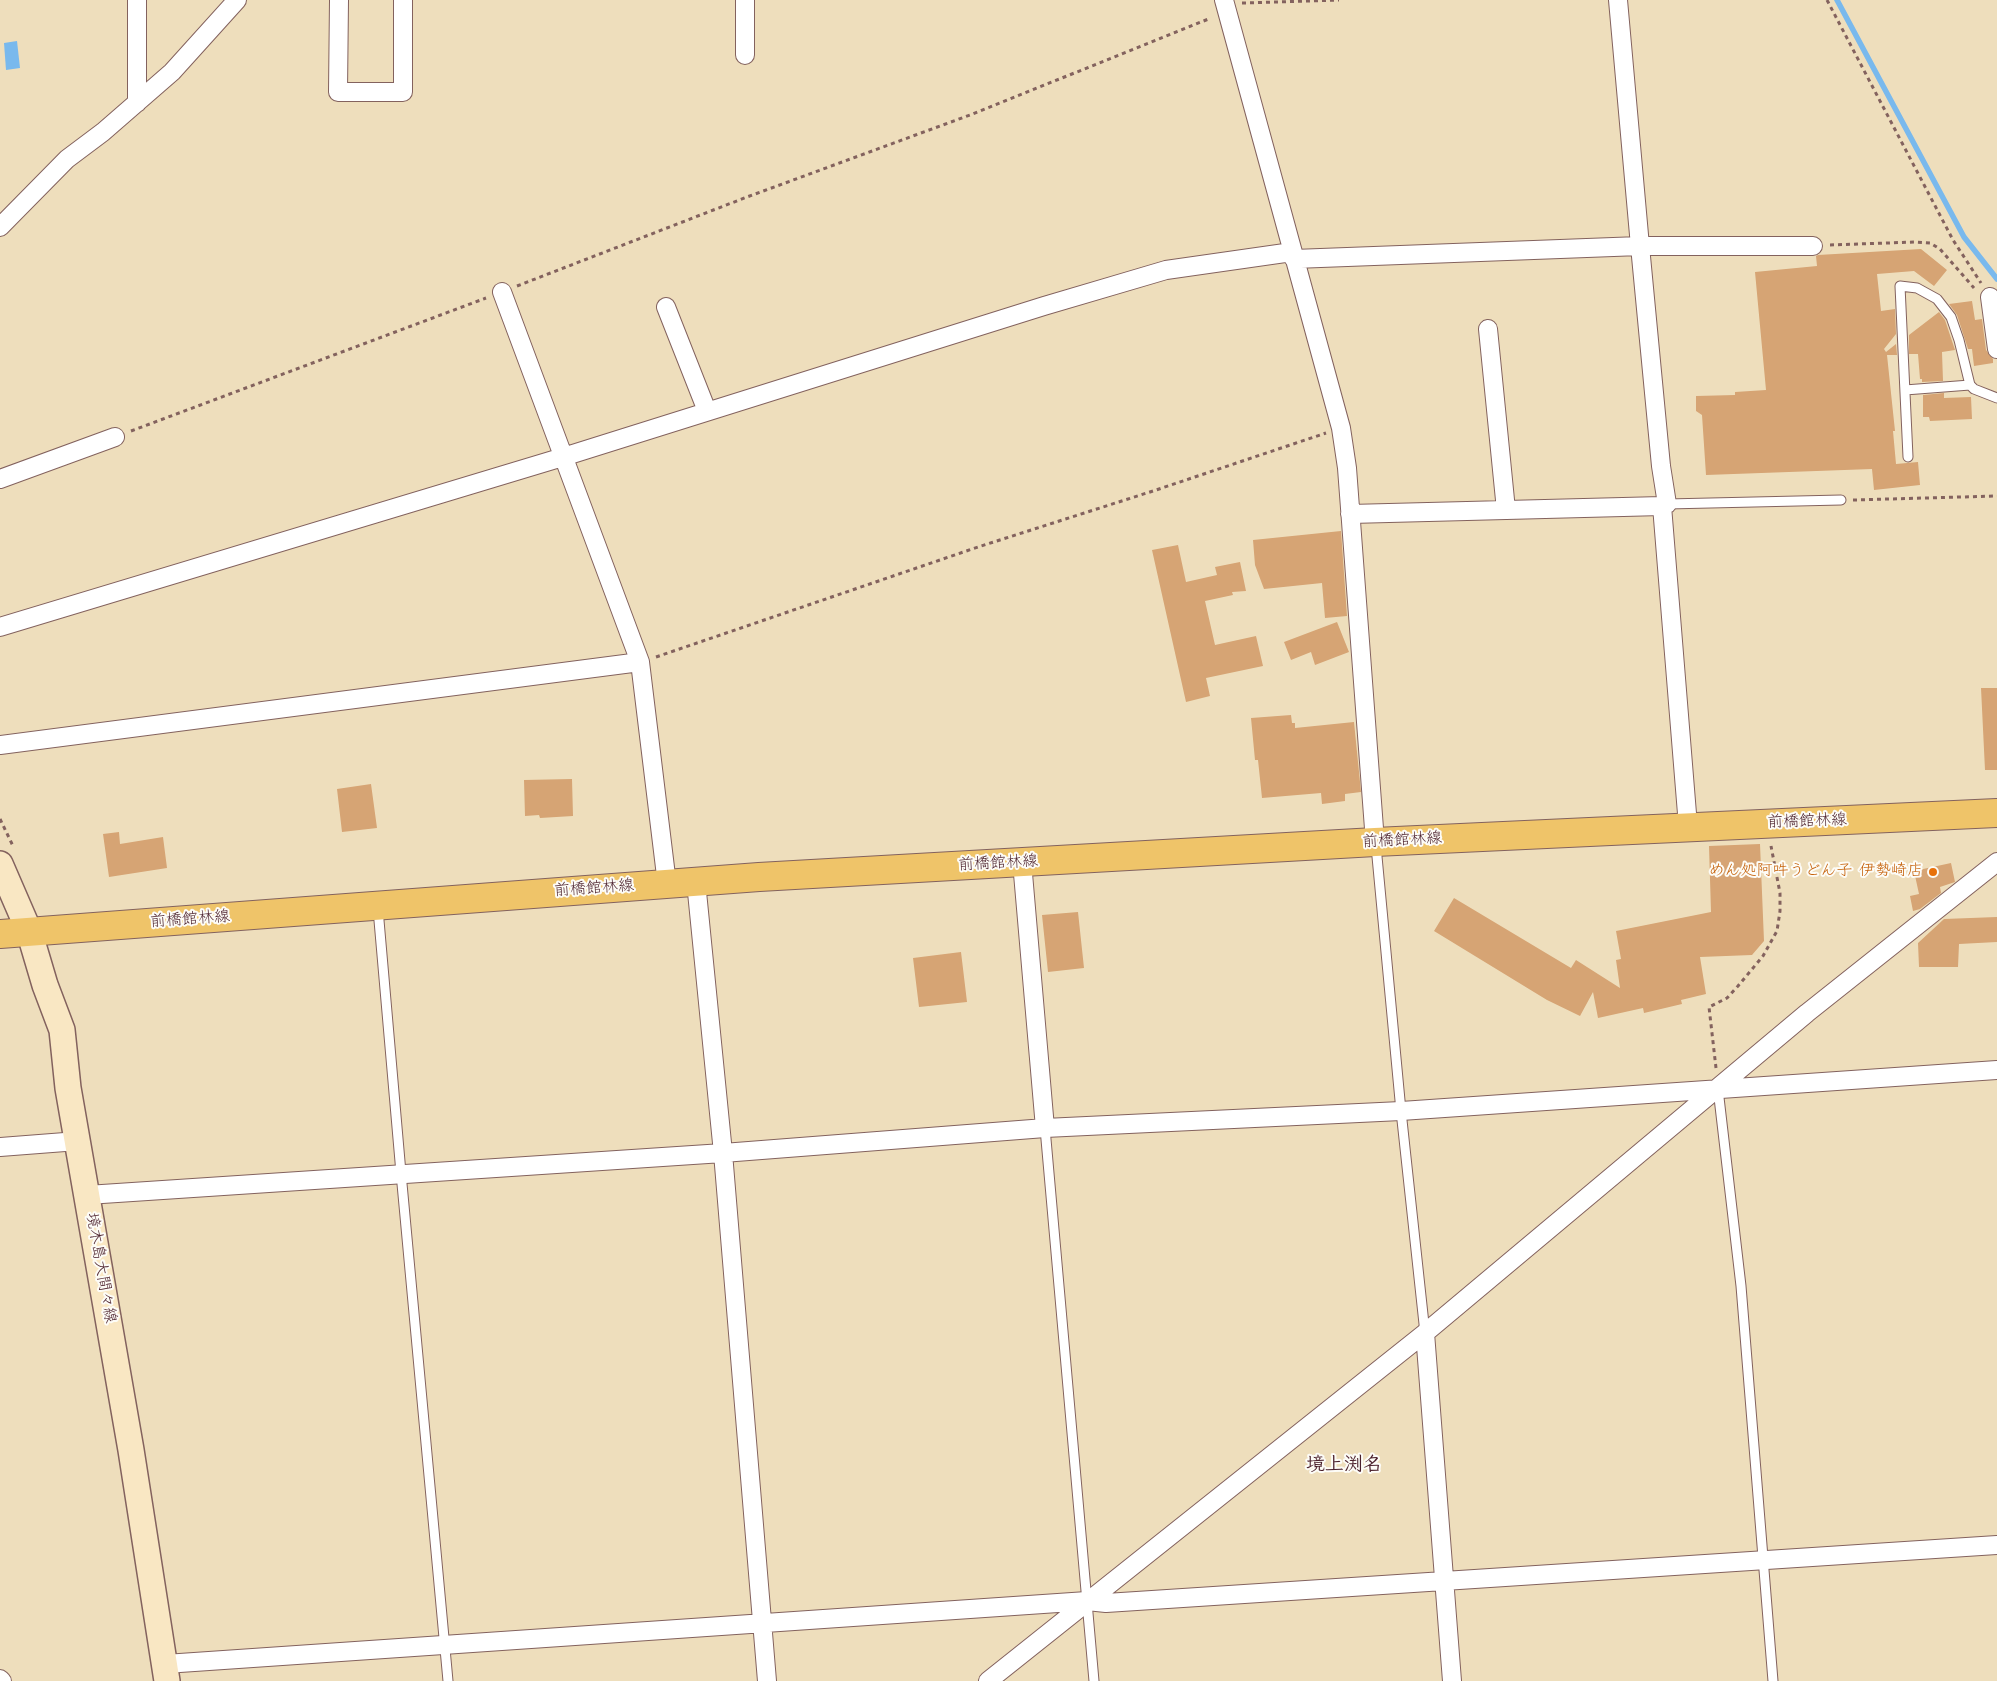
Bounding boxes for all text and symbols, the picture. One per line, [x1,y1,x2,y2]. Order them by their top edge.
street label: 前橋館林線 [1767,811,1847,833]
street label: 前橋館林線 [1362,829,1442,853]
street label: 前橋館林線 [958,852,1038,876]
place label: めん処阿吽うどん子 伊勢崎店 [1709,862,1923,882]
marker: めん処阿吽うどん子 伊勢崎店 [1927,866,1939,878]
street label: 前橋館林線 [553,877,635,901]
street label: 前橋館林線 [149,908,231,932]
street label: 境木島大間々線 [81,1211,119,1325]
district label: 境上渕名 [1306,1455,1382,1477]

